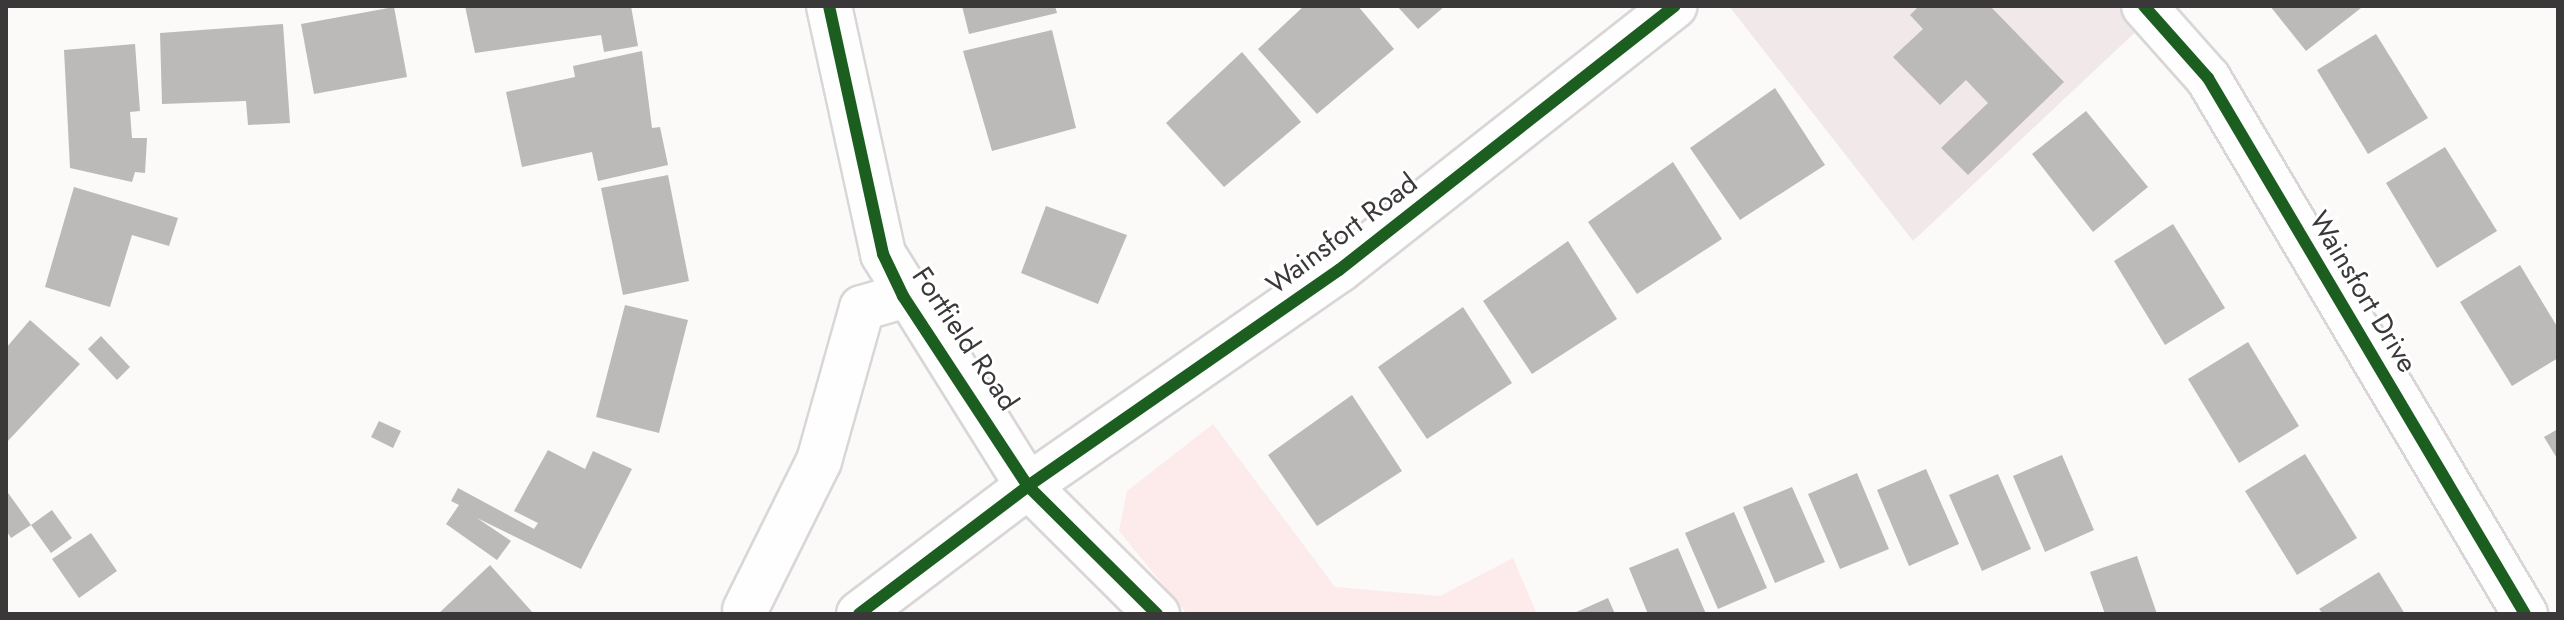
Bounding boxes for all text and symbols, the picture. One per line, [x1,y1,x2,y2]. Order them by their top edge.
street label: Wainsfort Road [1260,166,1424,302]
street label: Wainsfort Drive [2302,205,2424,379]
street label: Fortfield Road [905,261,1025,417]

